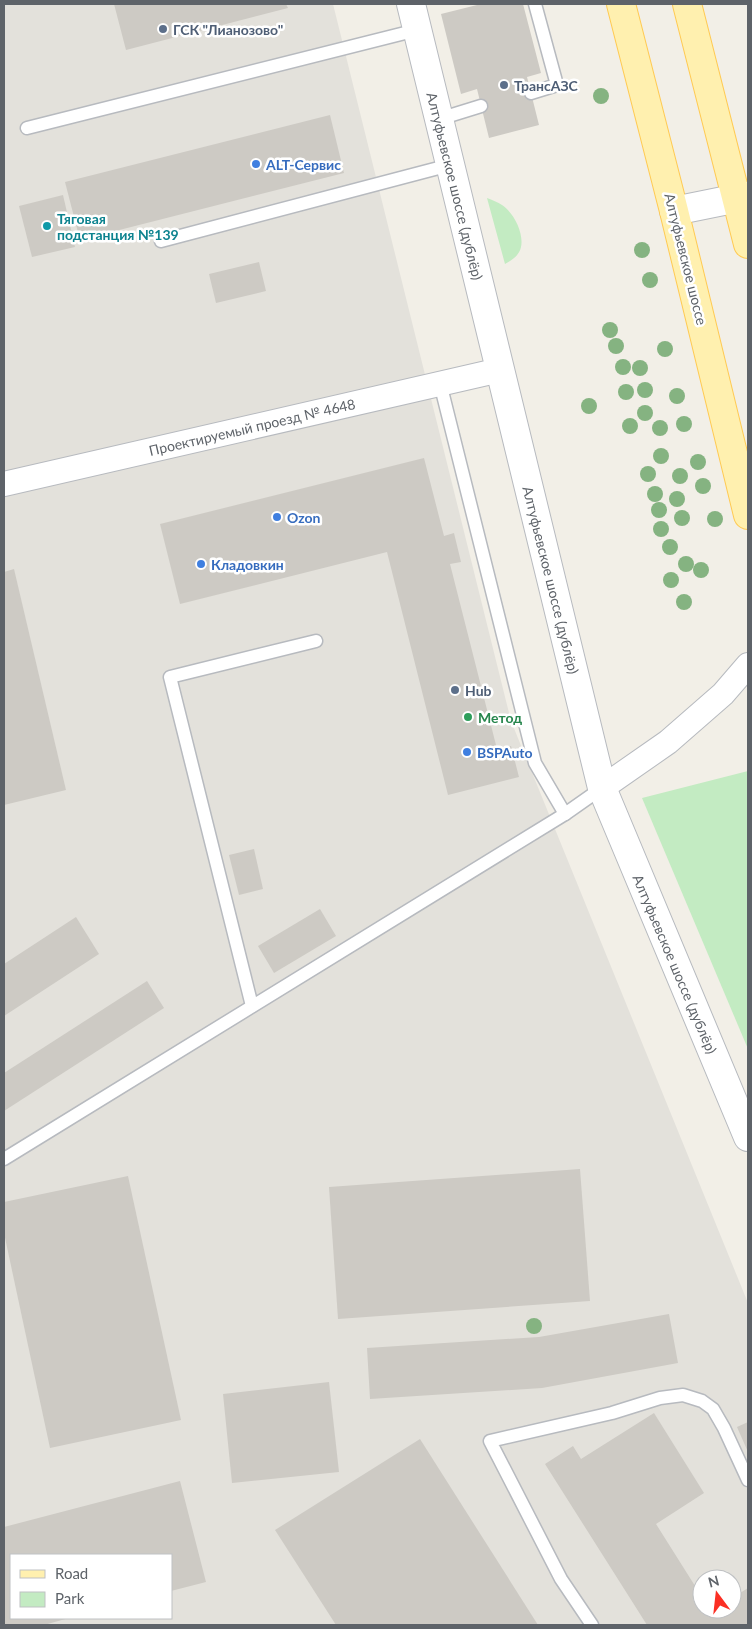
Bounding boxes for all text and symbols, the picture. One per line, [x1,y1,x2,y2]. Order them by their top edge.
place label: ГСК "Лианозово" [173,21,283,38]
marker: ГСК "Лианозово" [157,23,169,35]
place label: ТрансАЗС [514,77,579,94]
marker: ТрансАЗС [498,79,510,91]
street label: Алтуфьевское шоссе (дублёр) [423,90,487,282]
place label: ALT-Сервис [265,156,341,173]
marker: ALT-Сервис [250,158,262,170]
street label: Алтуфьевское шоссе [661,191,711,327]
place label: Тяговая подстанция №139 [57,210,179,243]
marker: Тяговая подстанция №139 [41,220,53,232]
street label: Проектируемый проезд № 4648 [147,395,357,459]
street label: Алтуфьевское шоссе (дублёр) [519,484,583,676]
place label: Ozon [287,509,321,526]
marker: Ozon [271,511,283,523]
place label: Кладовкин [211,556,284,573]
marker: Кладовкин [195,558,207,570]
place label: Hub [465,682,492,699]
marker: Hub [449,684,461,696]
place label: Метод [478,709,522,726]
marker: Метод [462,711,474,723]
place label: BSPAuto [477,744,533,761]
marker: BSPAuto [461,746,473,758]
street label: Алтуфьевское шоссе (дублёр) [629,872,721,1056]
legend [10,1554,172,1619]
text: Road [55,1564,88,1582]
north arrow [692,1569,742,1619]
text: N [706,1571,721,1591]
text: Park [55,1589,85,1607]

